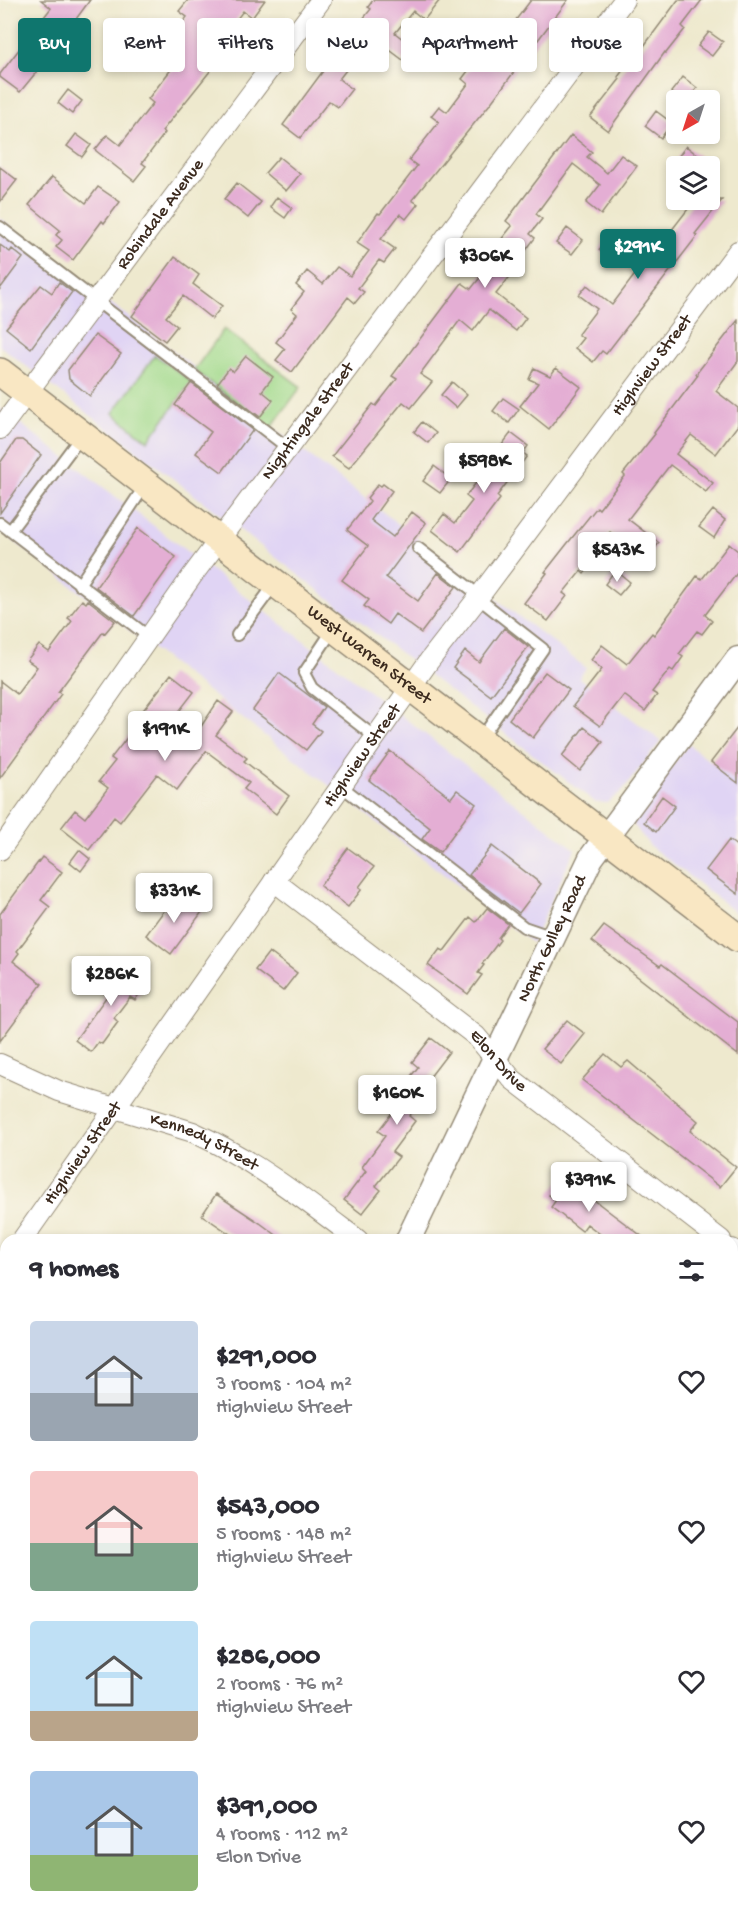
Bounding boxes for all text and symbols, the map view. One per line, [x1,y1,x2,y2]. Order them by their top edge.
chip: Buy [18,18,91,72]
chip: Rent [103,18,185,72]
chip: Filters [197,18,294,72]
chip: New [306,18,389,72]
chip: Apartment [401,18,537,72]
chip: House [549,18,643,72]
north arrow [666,90,720,144]
map controls [666,90,720,210]
street label: Robindale Avenue [112,154,209,274]
button: layers [666,156,720,210]
pin: $291K [596,229,680,280]
text: $291K [614,237,662,260]
pin: $306K [443,238,527,289]
text: $306K [459,246,511,269]
street label: Highview Street [607,309,698,420]
street label: Nightingale Street [257,357,360,484]
pin: $598K [442,443,526,494]
text: $598K [458,451,510,474]
pin: $543K [575,532,659,583]
text: $543K [592,540,642,563]
street label: West Warren Street [303,601,437,710]
street label: Highview Street [319,699,407,811]
pin: $191K [123,711,207,762]
text: $191K [142,719,188,742]
street label: North Gulley Road [513,871,592,1006]
pin: $331K [132,873,216,924]
text: $331K [150,881,198,904]
pin: $286K [69,956,153,1007]
text: $286K [86,964,136,987]
street label: Elon Drive [465,1025,531,1097]
pin: $160K [355,1075,439,1126]
text: $160K [372,1083,422,1106]
street label: Highview Street [39,1096,127,1209]
street label: Kennedy Street [147,1109,264,1177]
pin: $391K [547,1162,631,1213]
text: $391K [565,1170,613,1193]
icon: filters [675,1254,708,1287]
text: 9 homes [30,1255,118,1286]
text: $291,000 [216,1343,316,1374]
icon: home [78,1345,150,1417]
icon: heart [675,1365,708,1398]
text: 3 rooms · 104 m² [216,1374,352,1397]
text: Highview Street [216,1397,351,1420]
text: $543,000 [216,1493,320,1524]
icon: home [78,1495,150,1567]
icon: heart [675,1515,708,1548]
text: 5 rooms · 148 m² [216,1524,352,1547]
text: Highview Street [216,1547,351,1570]
text: $286,000 [216,1643,320,1674]
icon: home [78,1645,150,1717]
icon: heart [675,1665,708,1698]
text: 2 rooms · 76 m² [216,1674,343,1697]
text: Highview Street [216,1697,351,1720]
text: $391,000 [216,1793,317,1824]
icon: home [78,1795,150,1867]
icon: heart [675,1815,708,1848]
text: 4 rooms · 112 m² [216,1824,348,1847]
text: Elon Drive [216,1847,301,1870]

